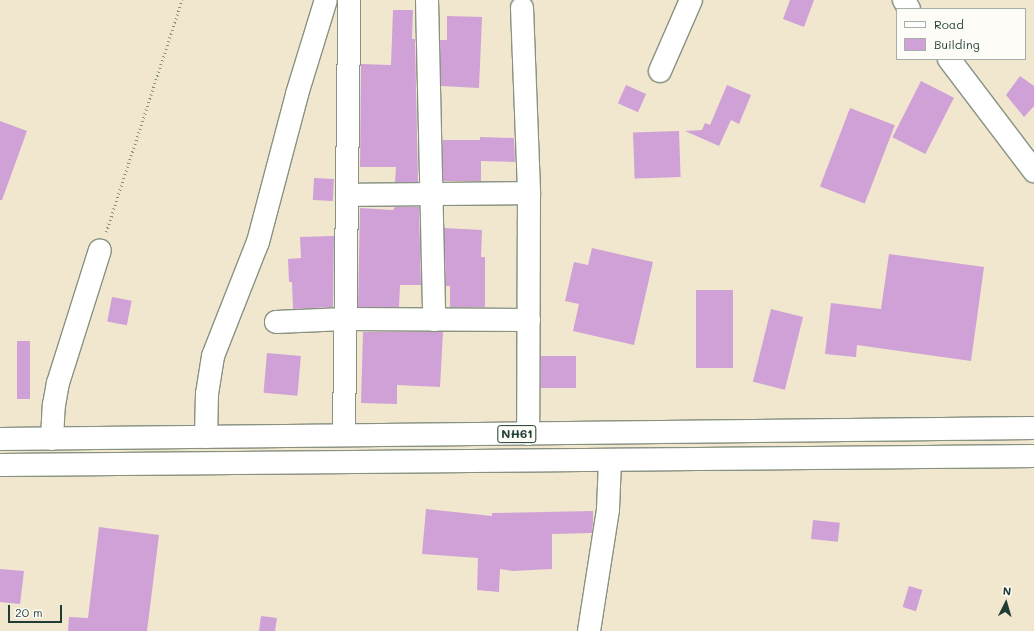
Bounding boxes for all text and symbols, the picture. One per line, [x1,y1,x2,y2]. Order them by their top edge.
legend [896,8,1026,60]
text: Road [934,16,964,32]
text: Building [934,36,980,52]
road number: NH61 [497,424,537,444]
north arrow [986,583,1026,623]
text: N [1002,583,1012,598]
scale bar [10,597,64,623]
text: 20 m [15,604,43,620]

